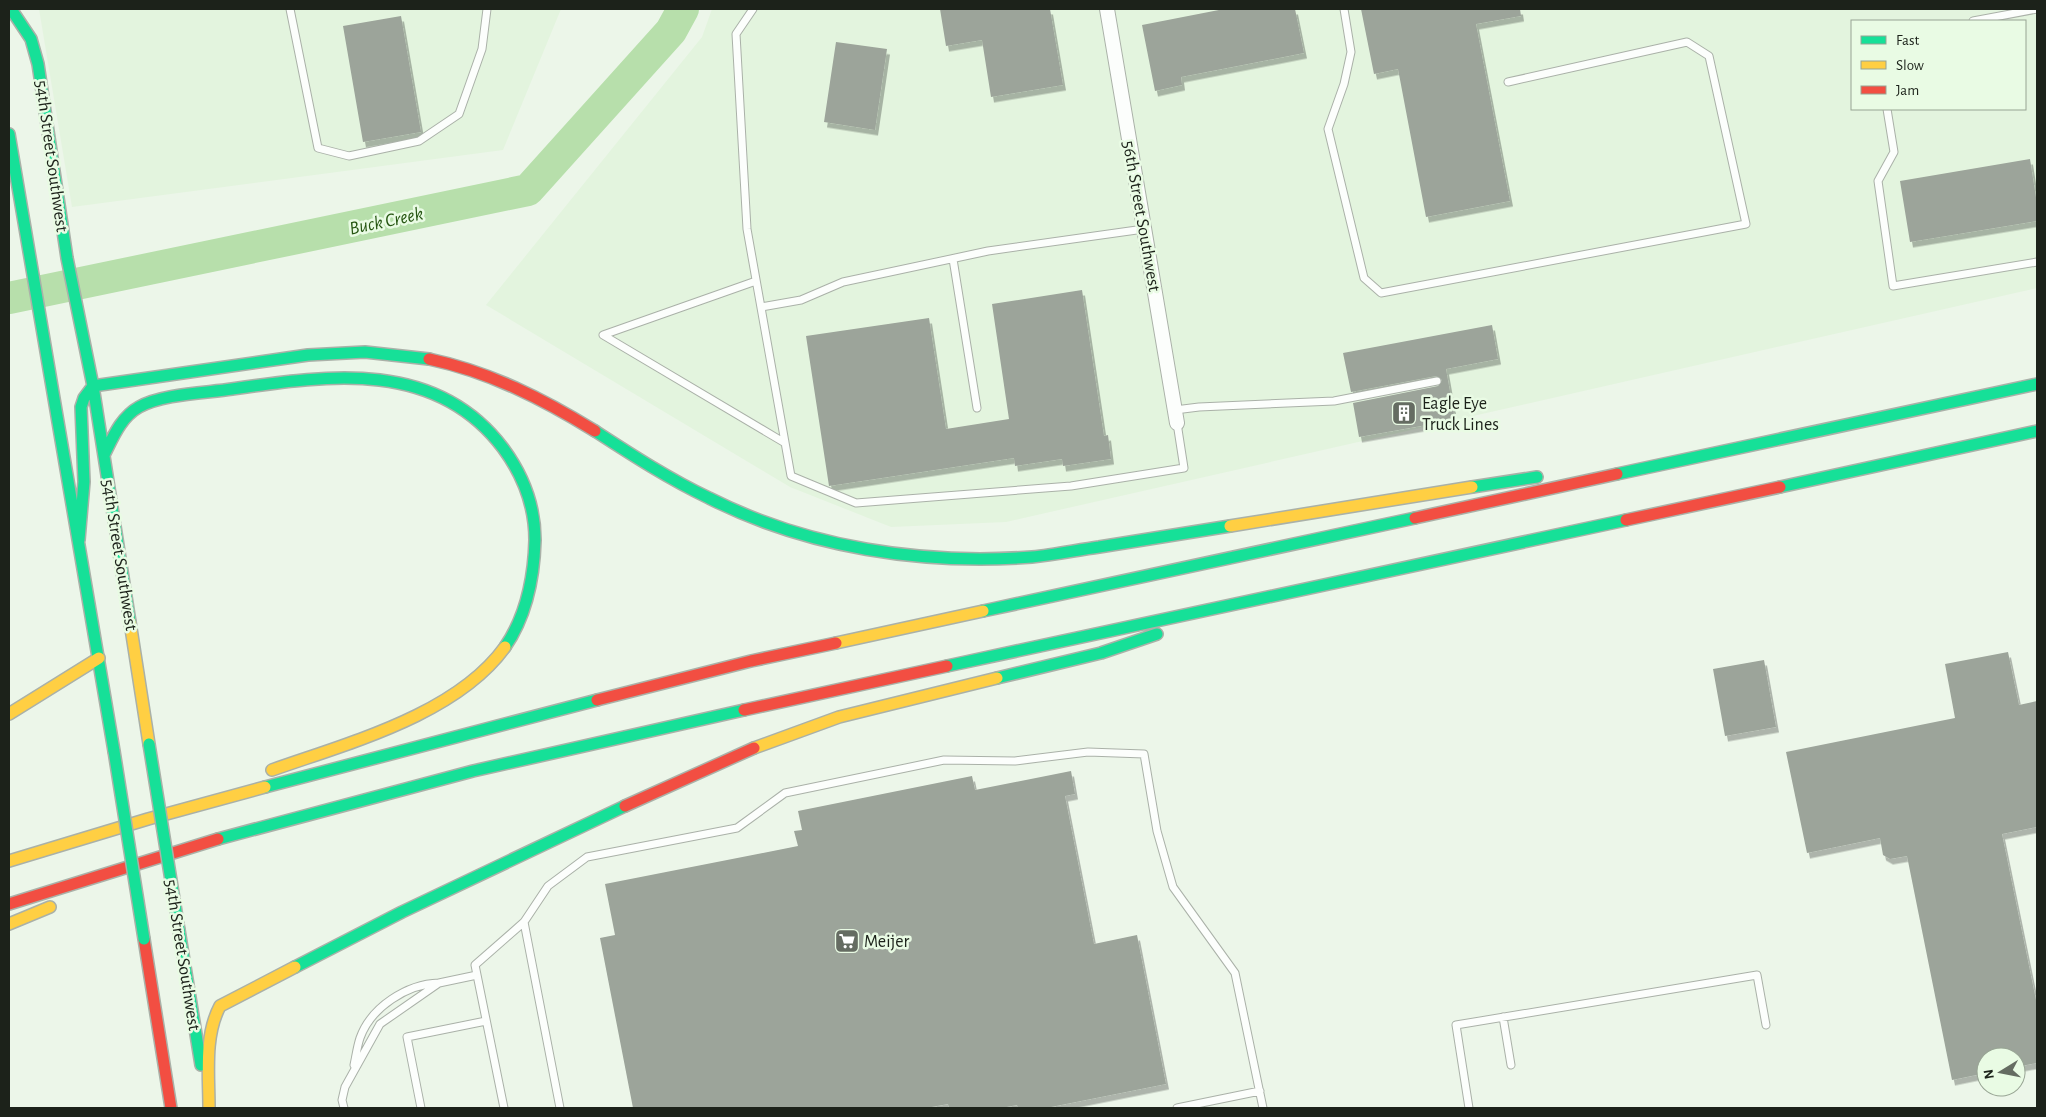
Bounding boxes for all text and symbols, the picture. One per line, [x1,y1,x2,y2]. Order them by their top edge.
legend [1851,20,2026,110]
text: Fast [1896,33,1920,48]
text: Slow [1896,58,1924,73]
street label: 54th Street Southwest [31,79,71,233]
text: Jam [1896,83,1919,98]
street label: 56th Street Southwest [1119,139,1163,293]
water label: Buck Creek [348,204,425,239]
place label: Eagle Eye Truck Lines [1422,395,1499,434]
building icon: Eagle Eye Truck Lines [1391,400,1417,426]
street label: 54th Street Southwest [98,478,140,632]
street label: 54th Street Southwest [161,878,203,1032]
supermarket icon: Meijer [834,928,860,954]
place label: Meijer [864,933,910,951]
north arrow [1976,1047,2026,1097]
text: N [1981,1068,1997,1080]

